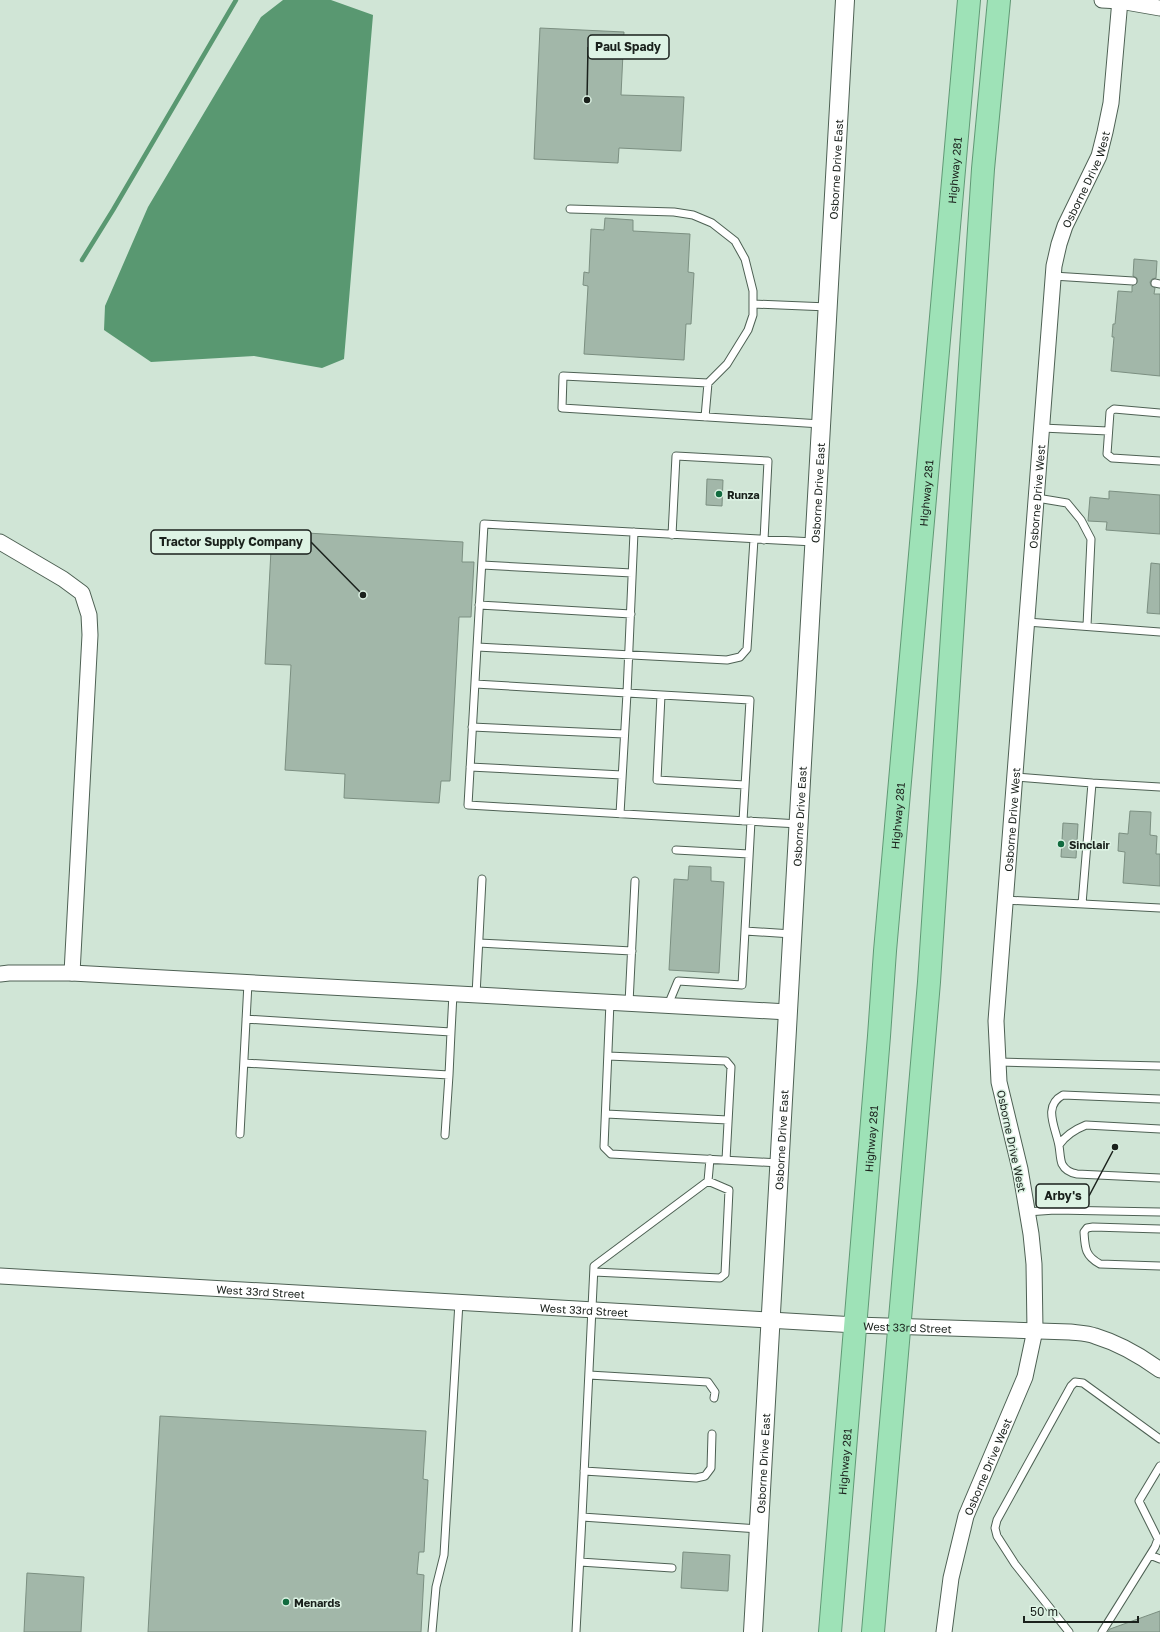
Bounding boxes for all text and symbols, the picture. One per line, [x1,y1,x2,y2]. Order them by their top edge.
callout: Paul Spady [588,35,669,59]
text: Paul Spady [595,39,662,54]
street label: Osborne Drive East [826,119,845,220]
street label: Osborne Drive West [1059,130,1112,230]
street label: Highway 281 [945,136,963,204]
street label: Osborne Drive East [808,442,827,543]
street label: Osborne Drive West [1026,444,1047,549]
street label: Highway 281 [916,459,935,527]
place label: Runza [727,488,760,501]
marker: Runza [714,489,724,499]
callout: Tractor Supply Company [151,530,311,554]
text: Tractor Supply Company [159,534,304,549]
street label: Osborne Drive East [790,766,808,867]
street label: Osborne Drive West [1001,767,1022,872]
street label: Highway 281 [888,782,906,850]
place label: Sinclair [1069,838,1110,851]
marker: Sinclair [1056,839,1066,849]
street label: Osborne Drive East [771,1089,790,1190]
street label: Osborne Drive West [995,1089,1029,1193]
street label: Highway 281 [861,1105,880,1172]
callout: Arby's [1036,1184,1089,1208]
text: Arby's [1044,1188,1082,1203]
street label: West 33rd Street [216,1282,305,1300]
street label: West 33rd Street [539,1300,629,1318]
street label: West 33rd Street [863,1319,952,1335]
street label: Osborne Drive East [753,1413,772,1514]
street label: Osborne Drive West [961,1416,1013,1517]
street label: Highway 281 [835,1428,853,1495]
place label: Menards [294,1596,340,1609]
marker: Menards [281,1597,291,1607]
scale bar [1024,1598,1138,1624]
text: 50 m [1030,1604,1058,1619]

